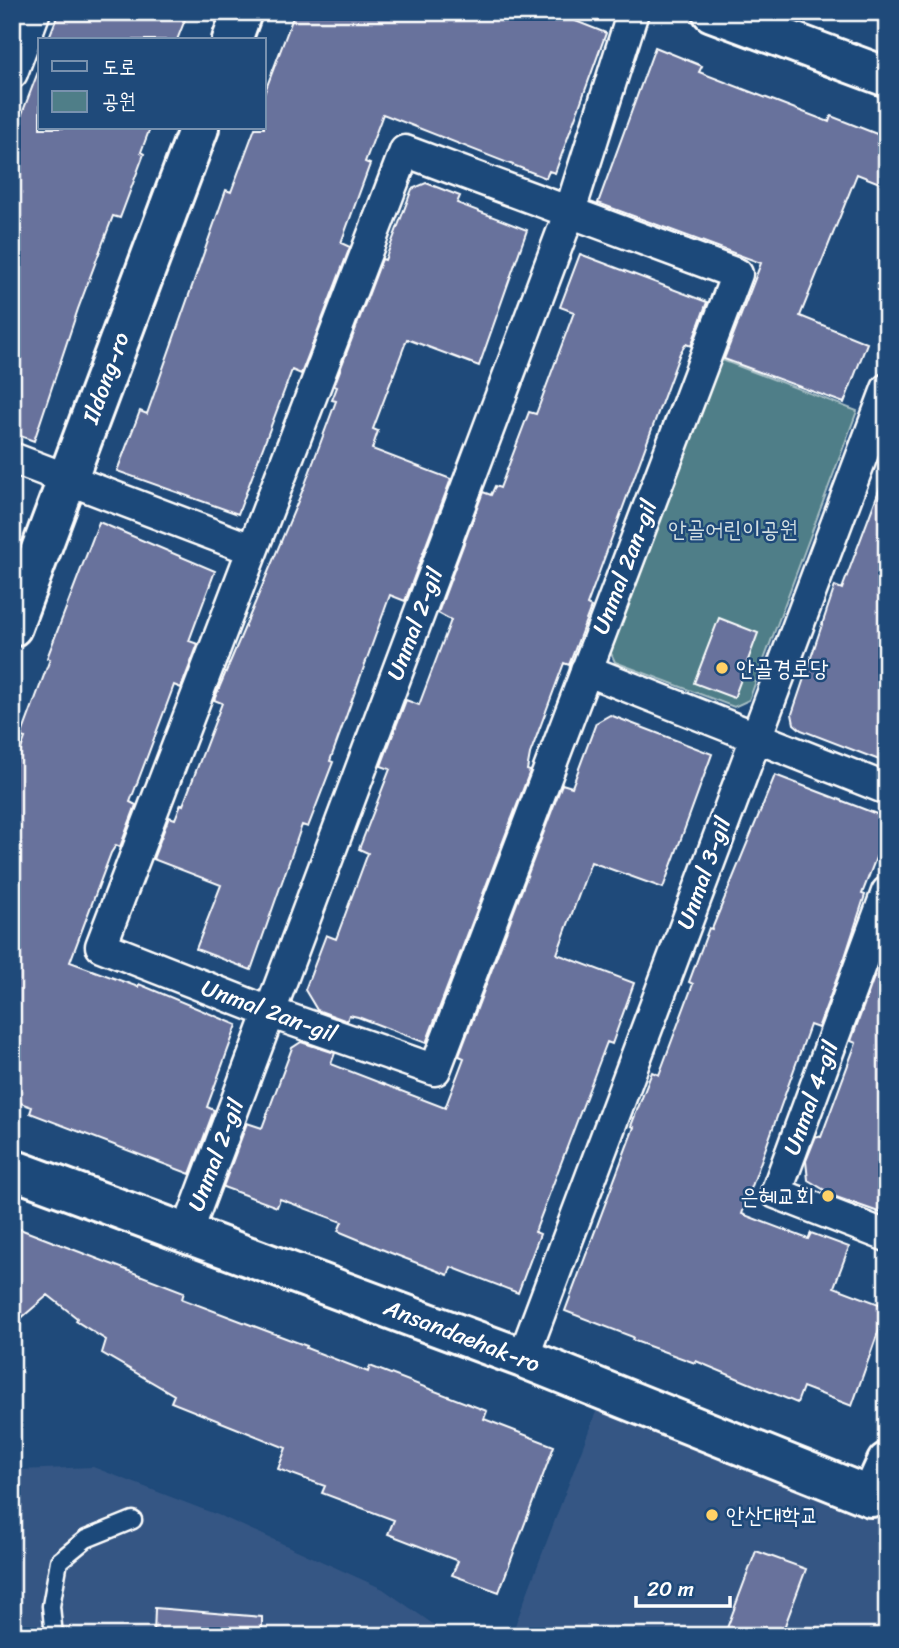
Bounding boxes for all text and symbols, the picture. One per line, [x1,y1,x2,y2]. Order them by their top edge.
legend [38,38,266,130]
text: 도로 [102,48,136,86]
text: 공원 [102,82,136,120]
street label: Ildong-ro [70,326,142,431]
street label: Unmal 2an-gil [580,493,670,641]
park label: 안골어린이공원 [668,509,798,550]
street label: Unmal 2-gil [375,561,455,686]
place label: 안골경로당 [736,648,829,689]
marker: 안골경로당 [714,660,730,676]
street label: Unmal 3-gil [665,811,743,935]
street label: Unmal 2an-gil [195,967,343,1055]
street label: Unmal 4-gil [771,1035,851,1161]
street label: Unmal 2-gil [176,1092,256,1217]
place label: 은혜교회 [740,1176,814,1217]
marker: 은혜교회 [820,1188,836,1204]
street label: Ansandaehak-ro [377,1287,546,1385]
place label: 안산대학교 [726,1495,819,1536]
marker: 안산대학교 [704,1507,720,1523]
scale bar [636,1564,731,1608]
text: 20 m [647,1570,694,1608]

